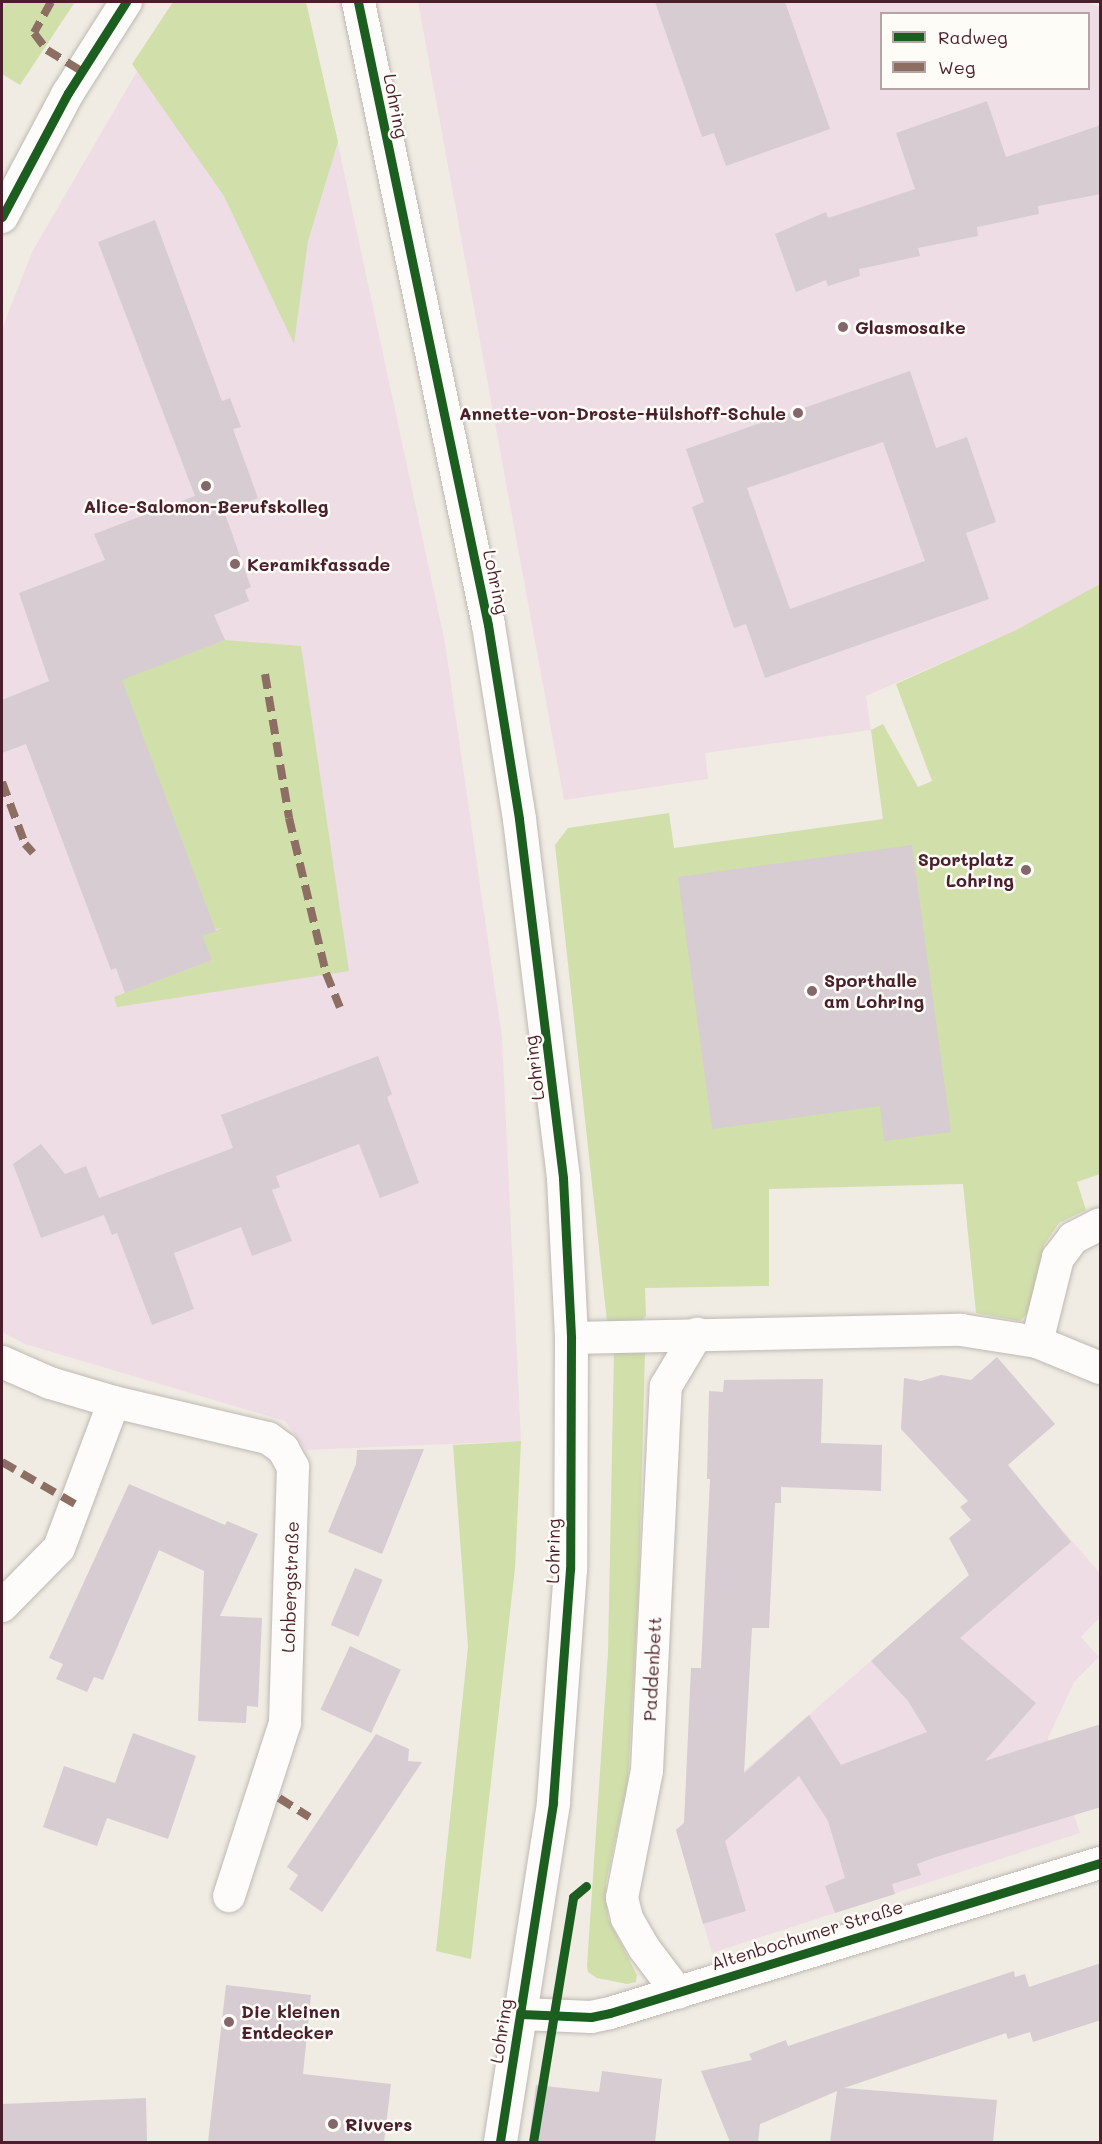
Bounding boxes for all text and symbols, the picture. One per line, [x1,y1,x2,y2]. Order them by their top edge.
legend [880,12,1090,90]
text: Radweg [938,25,1008,49]
text: Weg [938,55,975,79]
street label: Lohring [379,72,413,140]
place label: Glasmosaike [855,316,966,338]
marker: Glasmosaike [836,320,850,334]
place label: Annette-von-Droste-Hülshoff-Schule [459,402,786,424]
marker: Annette-von-Droste-Hülshoff-Schule [791,406,805,420]
marker: Alice-Salomon-Berufskolleg [199,479,213,493]
place label: Alice-Salomon-Berufskolleg [84,495,328,517]
street label: Lohring [479,548,513,616]
place label: Keramikfassade [247,553,390,575]
marker: Keramikfassade [228,557,242,571]
place label: Sportplatz Lohring [918,849,1014,892]
marker: Sportplatz Lohring [1019,863,1033,877]
place label: Sporthalle am Lohring [824,970,924,1012]
marker: Sporthalle am Lohring [805,984,819,998]
street label: Lohring [519,1034,549,1102]
street label: Lohring [542,1518,564,1584]
street label: Lohbergstraße [277,1521,303,1653]
street label: Paddenbett [638,1616,666,1722]
street label: Altenbochumer Straße [708,1895,906,1975]
street label: Lohring [485,1997,517,2065]
place label: Die kleinen Entdecker [241,2001,340,2044]
marker: Die kleinen Entdecker [222,2015,236,2029]
place label: Rivvers [345,2113,412,2135]
marker: Rivvers [326,2117,340,2131]

